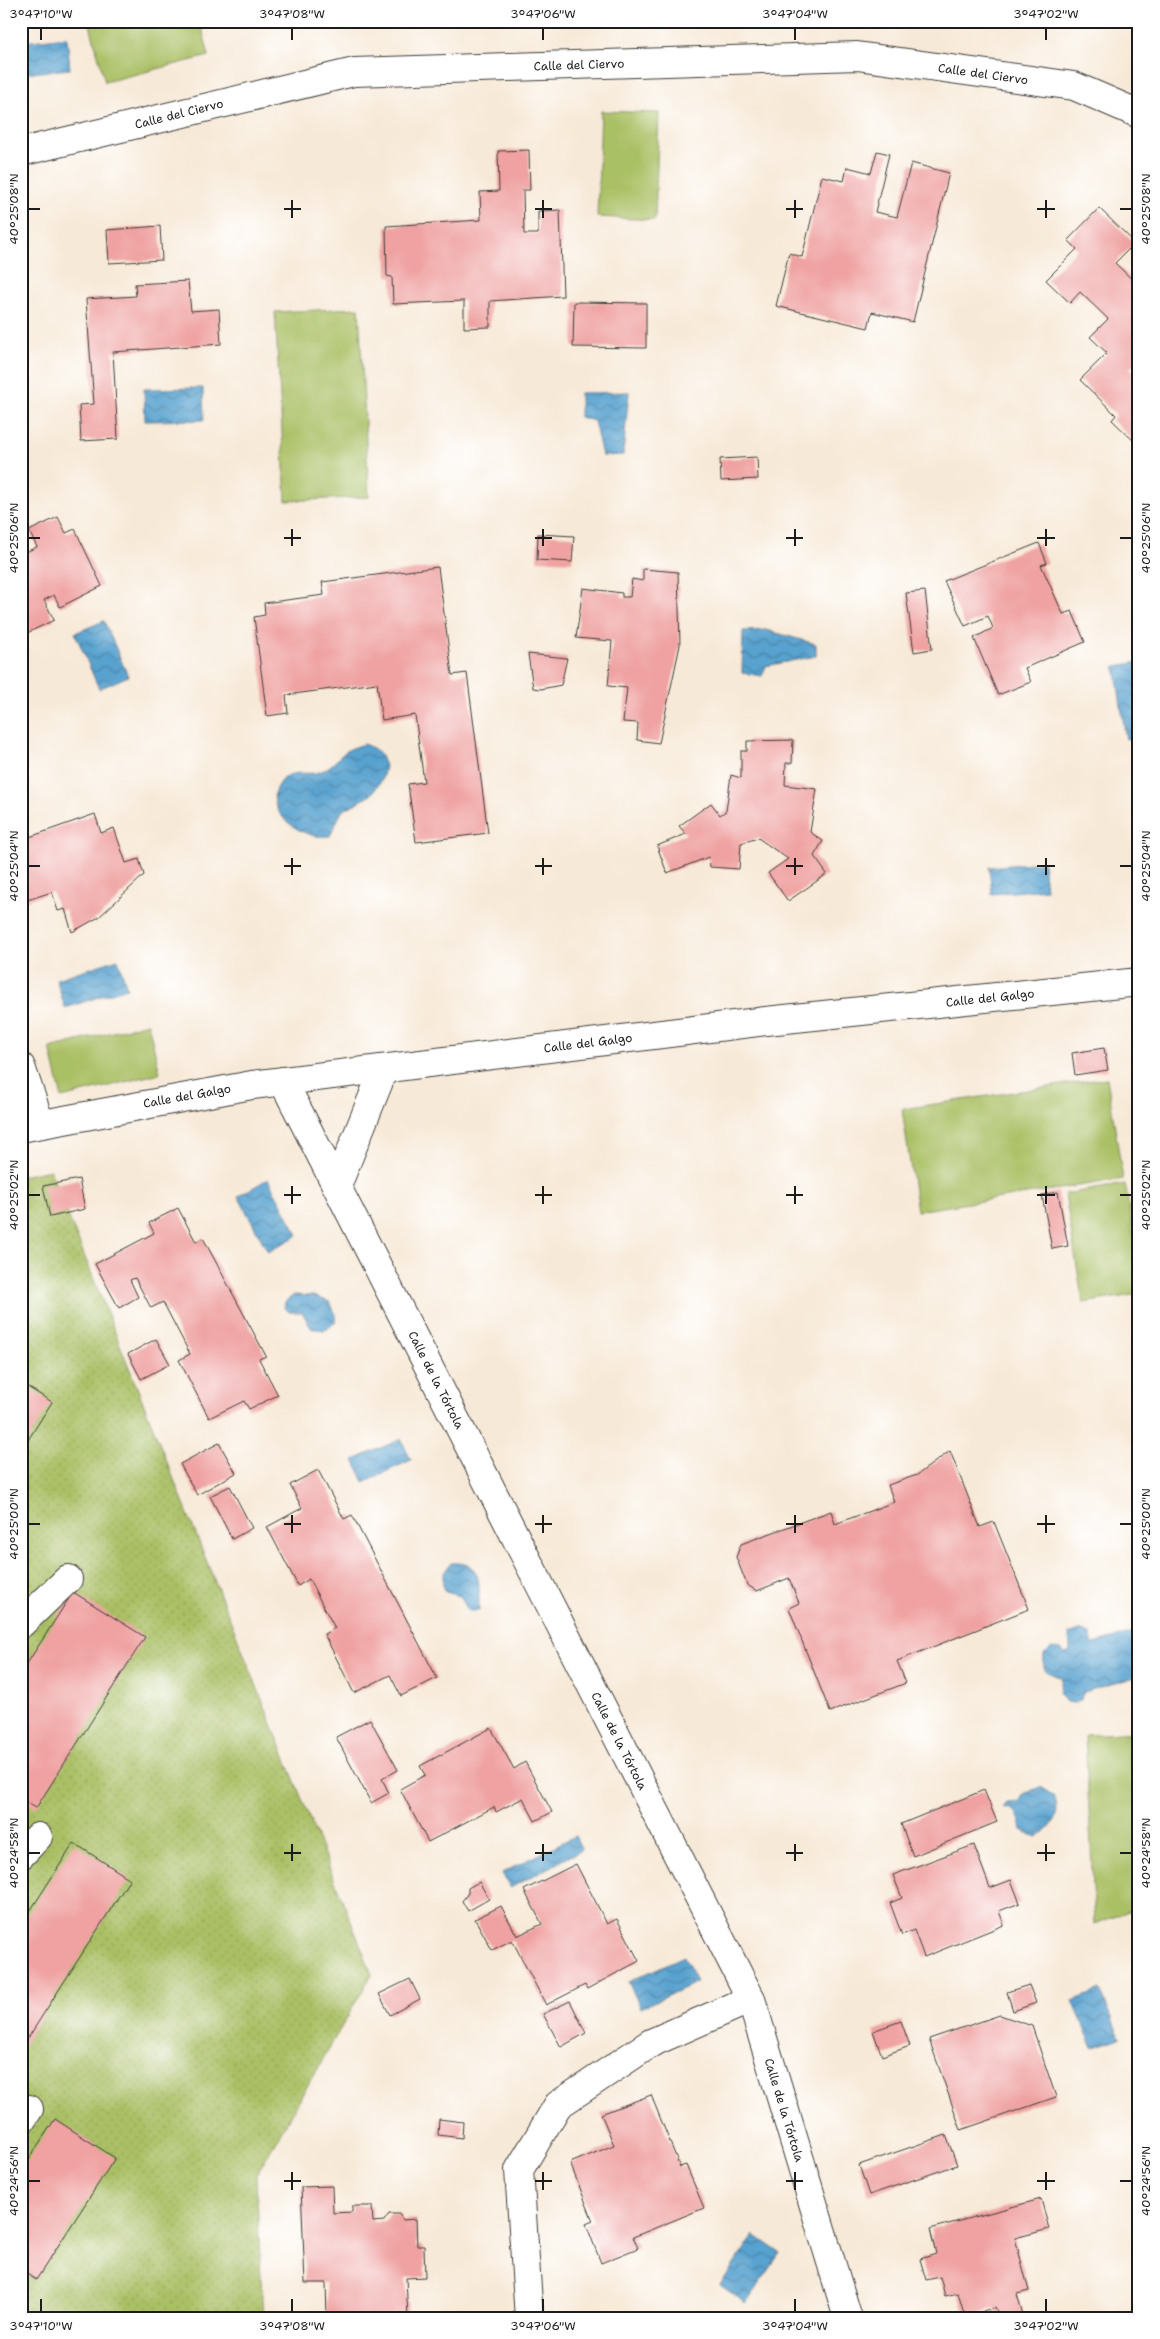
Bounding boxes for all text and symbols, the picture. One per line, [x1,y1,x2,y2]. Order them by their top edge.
text: 3°47'10"W [9,6,73,22]
text: 3°47'08"W [259,6,325,22]
text: 3°47'06"W [510,6,576,22]
text: 3°47'04"W [762,6,828,22]
text: 3°47'02"W [1013,6,1079,22]
street label: Calle del Ciervo [533,55,625,75]
street label: Calle del Ciervo [937,60,1029,88]
street label: Calle del Ciervo [133,95,225,133]
text: 40°25'08"N [6,173,22,245]
text: 40°25'08"N [1138,173,1154,245]
text: 40°25'06"N [6,503,22,573]
text: 40°25'06"N [1138,503,1154,573]
text: 40°25'04"N [6,830,22,902]
text: 40°25'04"N [1138,830,1154,902]
street label: Calle del Galgo [945,985,1035,1011]
street label: Calle del Galgo [543,1030,633,1056]
street label: Calle del Galgo [142,1080,232,1112]
text: 40°25'02"N [6,1160,22,1230]
text: 40°25'02"N [1138,1160,1154,1230]
street label: Calle de la Tórtola [404,1328,468,1432]
text: 40°25'00"N [6,1488,22,1560]
text: 40°25'00"N [1138,1488,1154,1560]
street label: Calle de la Tórtola [587,1689,651,1793]
text: 40°24'58"N [6,1817,22,1889]
text: 40°24'58"N [1138,1817,1154,1889]
street label: Calle de la Tórtola [761,2056,808,2164]
text: 40°24'56"N [6,2146,22,2216]
text: 40°24'56"N [1138,2146,1154,2216]
text: 3°47'10"W [9,2318,73,2334]
text: 3°47'08"W [259,2318,325,2334]
text: 3°47'06"W [510,2318,576,2334]
text: 3°47'04"W [762,2318,828,2334]
text: 3°47'02"W [1013,2318,1079,2334]

